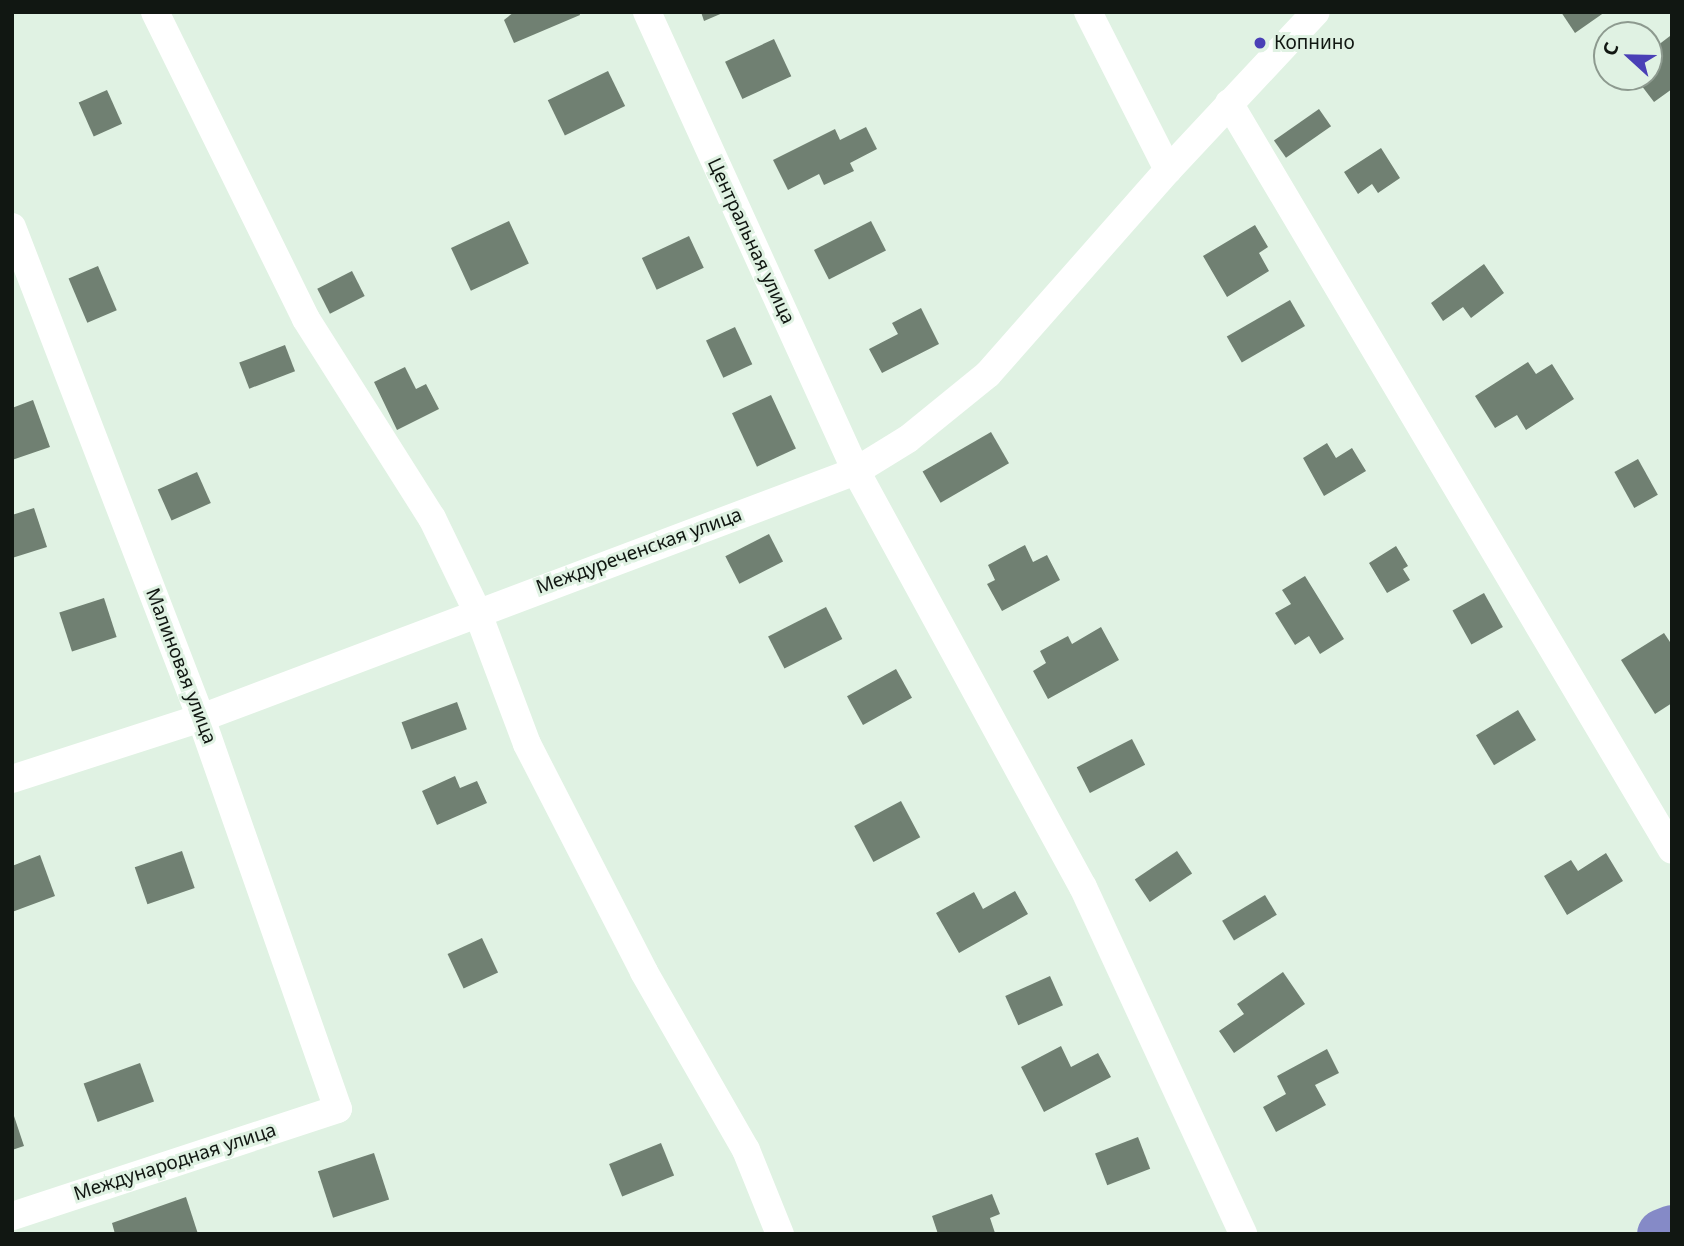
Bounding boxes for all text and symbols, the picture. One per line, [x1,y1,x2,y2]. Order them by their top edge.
north arrow [1593,21,1663,91]
place label: Копнино [1274,32,1355,54]
marker: Копнино [1252,35,1268,51]
text: С [1596,38,1625,59]
street label: Центральная улица [702,154,800,328]
street label: Междуреченская улица [533,503,745,599]
street label: Малиновая улица [141,585,221,747]
street label: Международная улица [71,1119,279,1205]

